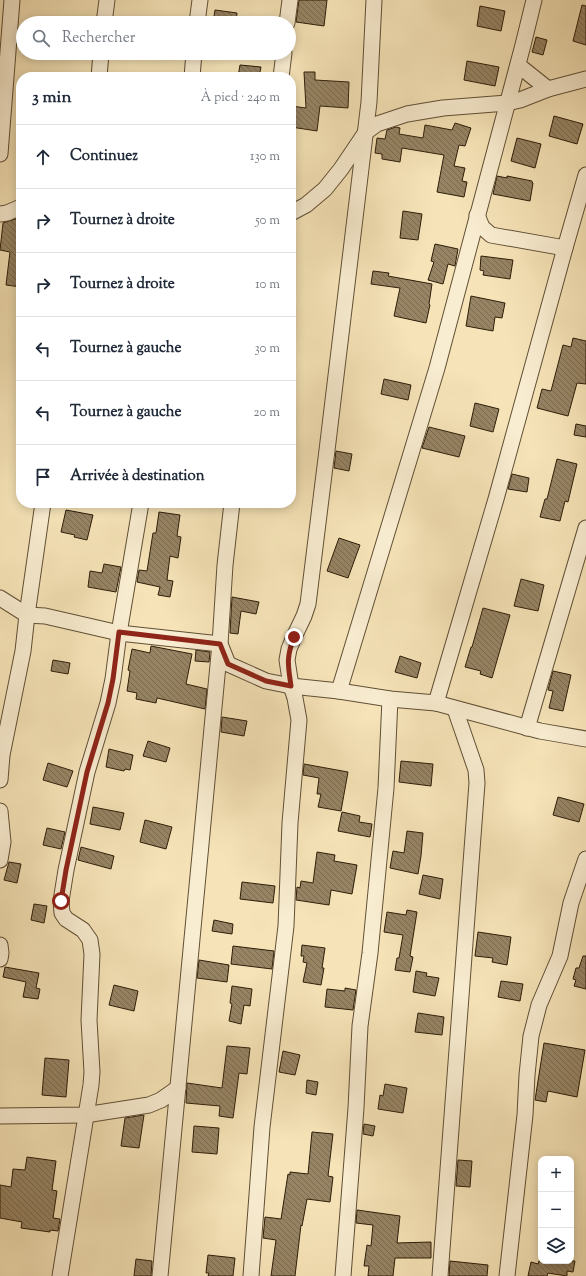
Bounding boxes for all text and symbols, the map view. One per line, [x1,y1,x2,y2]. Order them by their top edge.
search box [16,16,296,60]
icon: search [30,27,52,49]
text: Rechercher [62,28,135,49]
text: 3 min [32,86,71,110]
text: À pied · 240 m [201,89,280,107]
icon: ahead [32,146,54,168]
text: Continuez [70,146,138,167]
text: 130 m [250,148,280,166]
icon: right [32,210,54,232]
text: Tournez à droite [70,210,175,231]
text: 50 m [255,212,280,230]
icon: right [32,274,54,296]
text: Tournez à droite [70,274,175,295]
text: 10 m [255,276,280,294]
icon: left [32,338,54,360]
text: Tournez à gauche [70,338,181,359]
text: 30 m [254,340,280,358]
icon: left [32,402,54,424]
text: Tournez à gauche [70,402,181,423]
text: 20 m [254,404,280,422]
icon: arrive [32,466,54,488]
text: Arrivée à destination [70,466,205,487]
route end [285,628,303,646]
route start [52,892,70,910]
map controls [538,1156,574,1264]
button: + [538,1156,574,1192]
button: − [538,1192,574,1228]
button: layers [538,1228,574,1264]

